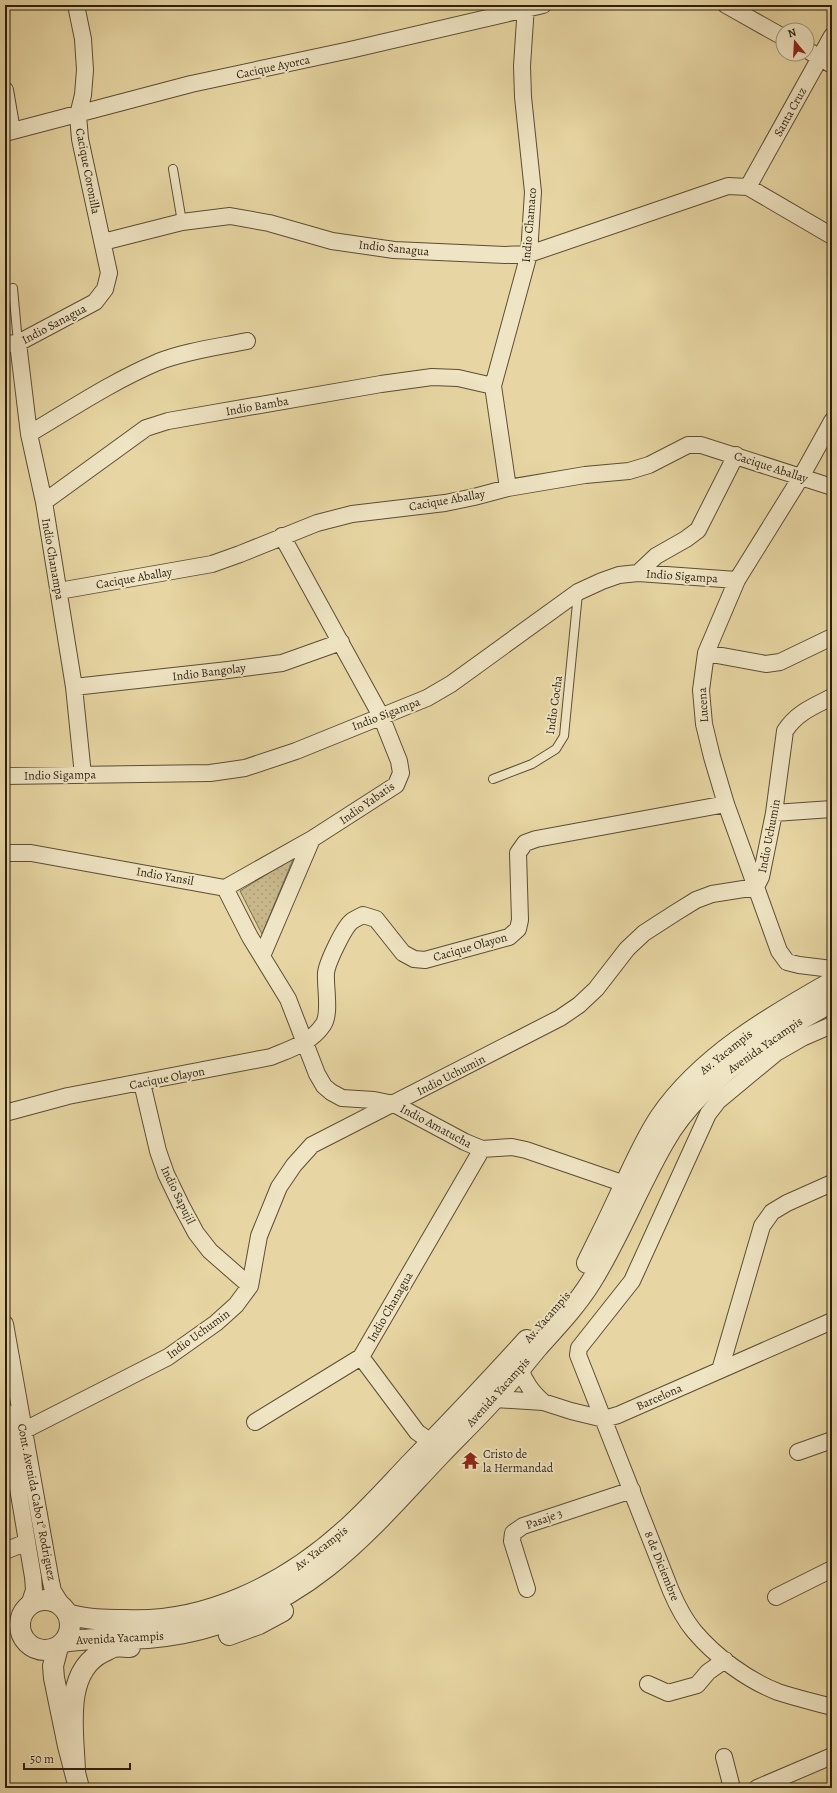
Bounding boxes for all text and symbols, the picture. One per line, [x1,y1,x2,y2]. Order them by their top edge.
north arrow [775,22,815,62]
text: N [786,25,798,41]
street label: Cacique Ayorca [235,51,312,83]
street label: Santa Cruz [770,84,810,140]
street label: Cacique Coronilla [72,127,104,216]
street label: Indio Chamaco [518,187,540,263]
street label: Indio Sanagua [358,236,431,260]
street label: Indio Sanagua [19,300,89,348]
street label: Indio Bamba [224,393,290,419]
street label: Cacique Aballay [732,447,811,487]
street label: Cacique Aballay [408,485,487,515]
street label: Indio Chanampa [38,517,68,601]
street label: Cacique Aballay [95,563,174,593]
street label: Indio Sigampa [646,566,719,587]
street label: Indio Bangolay [171,659,247,684]
street label: Indio Cocha [542,674,566,735]
street label: Lucena [694,687,712,723]
street label: Indio Sigampa [350,693,423,734]
street label: Indio Sigampa [24,766,97,784]
street label: Indio Yabatis [336,778,398,828]
street label: Indio Uchumin [754,797,784,874]
street label: Indio Yansil [135,863,195,889]
street label: Cacique Olayon [431,929,509,965]
street label: Avenida Yacampis [724,1013,806,1077]
street label: Av. Yacampis [696,1026,756,1079]
street label: Indio Uchumin [414,1051,488,1099]
street label: Cacique Olayon [128,1063,206,1093]
street label: Indio Amatucha [397,1100,475,1152]
street label: Indio Sapujil [157,1163,199,1227]
street label: Indio Chanagua [363,1269,417,1345]
street label: Av. Yacampis [519,1288,574,1347]
street label: Indio Uchumin [163,1305,233,1362]
street label: Avenida Yacampis [462,1354,534,1431]
street label: Barcelona [634,1380,685,1414]
street label: Cont. Avenida Cabo 1° Rodriguez [14,1422,60,1582]
place label: Cristo de la Hermandad [483,1446,554,1476]
temple icon: Cristo de la Hermandad [460,1451,480,1471]
street label: Pasaje 3 [523,1505,565,1533]
street label: Av. Yacampis [290,1522,351,1574]
street label: 8 de Diciembre [641,1529,683,1603]
street label: Avenida Yacampis [75,1628,165,1648]
scale bar [24,1745,130,1771]
text: 50 m [30,1751,54,1767]

